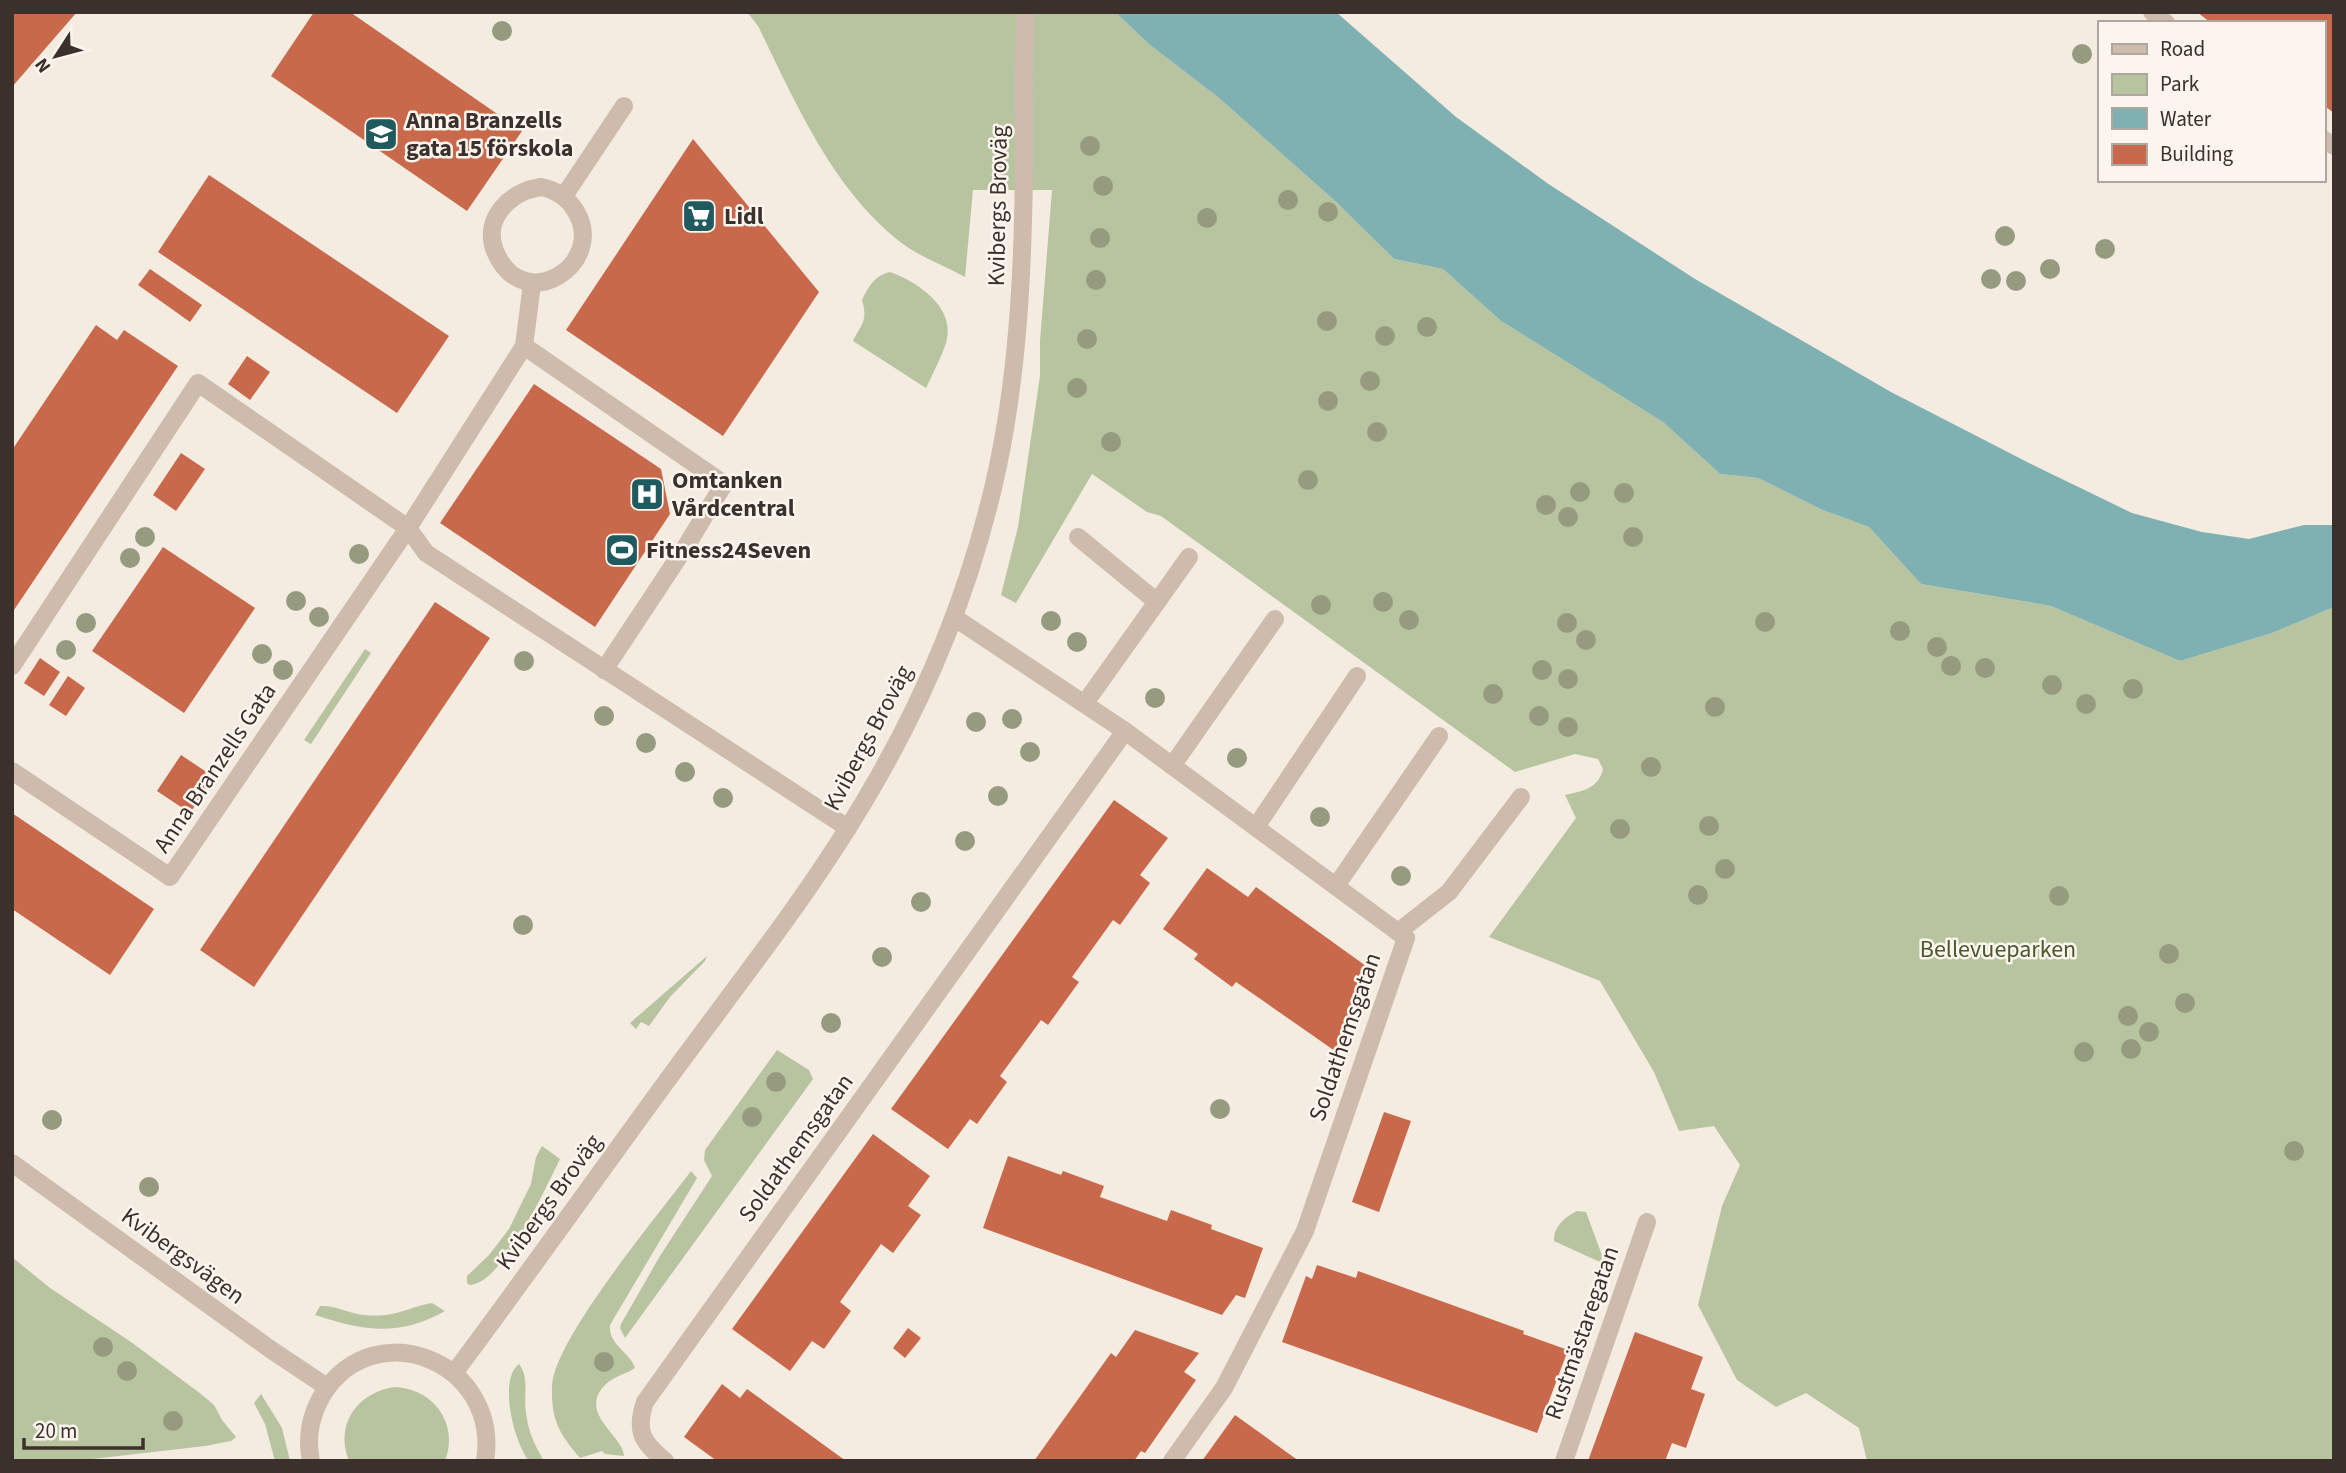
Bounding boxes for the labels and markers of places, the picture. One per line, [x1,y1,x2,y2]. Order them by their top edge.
place label: Anna Branzells gata 15 förskola [405,103,573,166]
school or university icon: Anna Branzells gata 15 förskola [362,115,400,153]
supermarket icon: Lidl [680,197,718,235]
place label: Lidl [724,199,764,234]
place label: Omtanken Vårdcentral [671,463,795,526]
hospital icon: Omtanken Vårdcentral [628,475,666,513]
sports icon: Fitness24Seven [603,531,641,569]
place label: Fitness24Seven [646,533,811,568]

